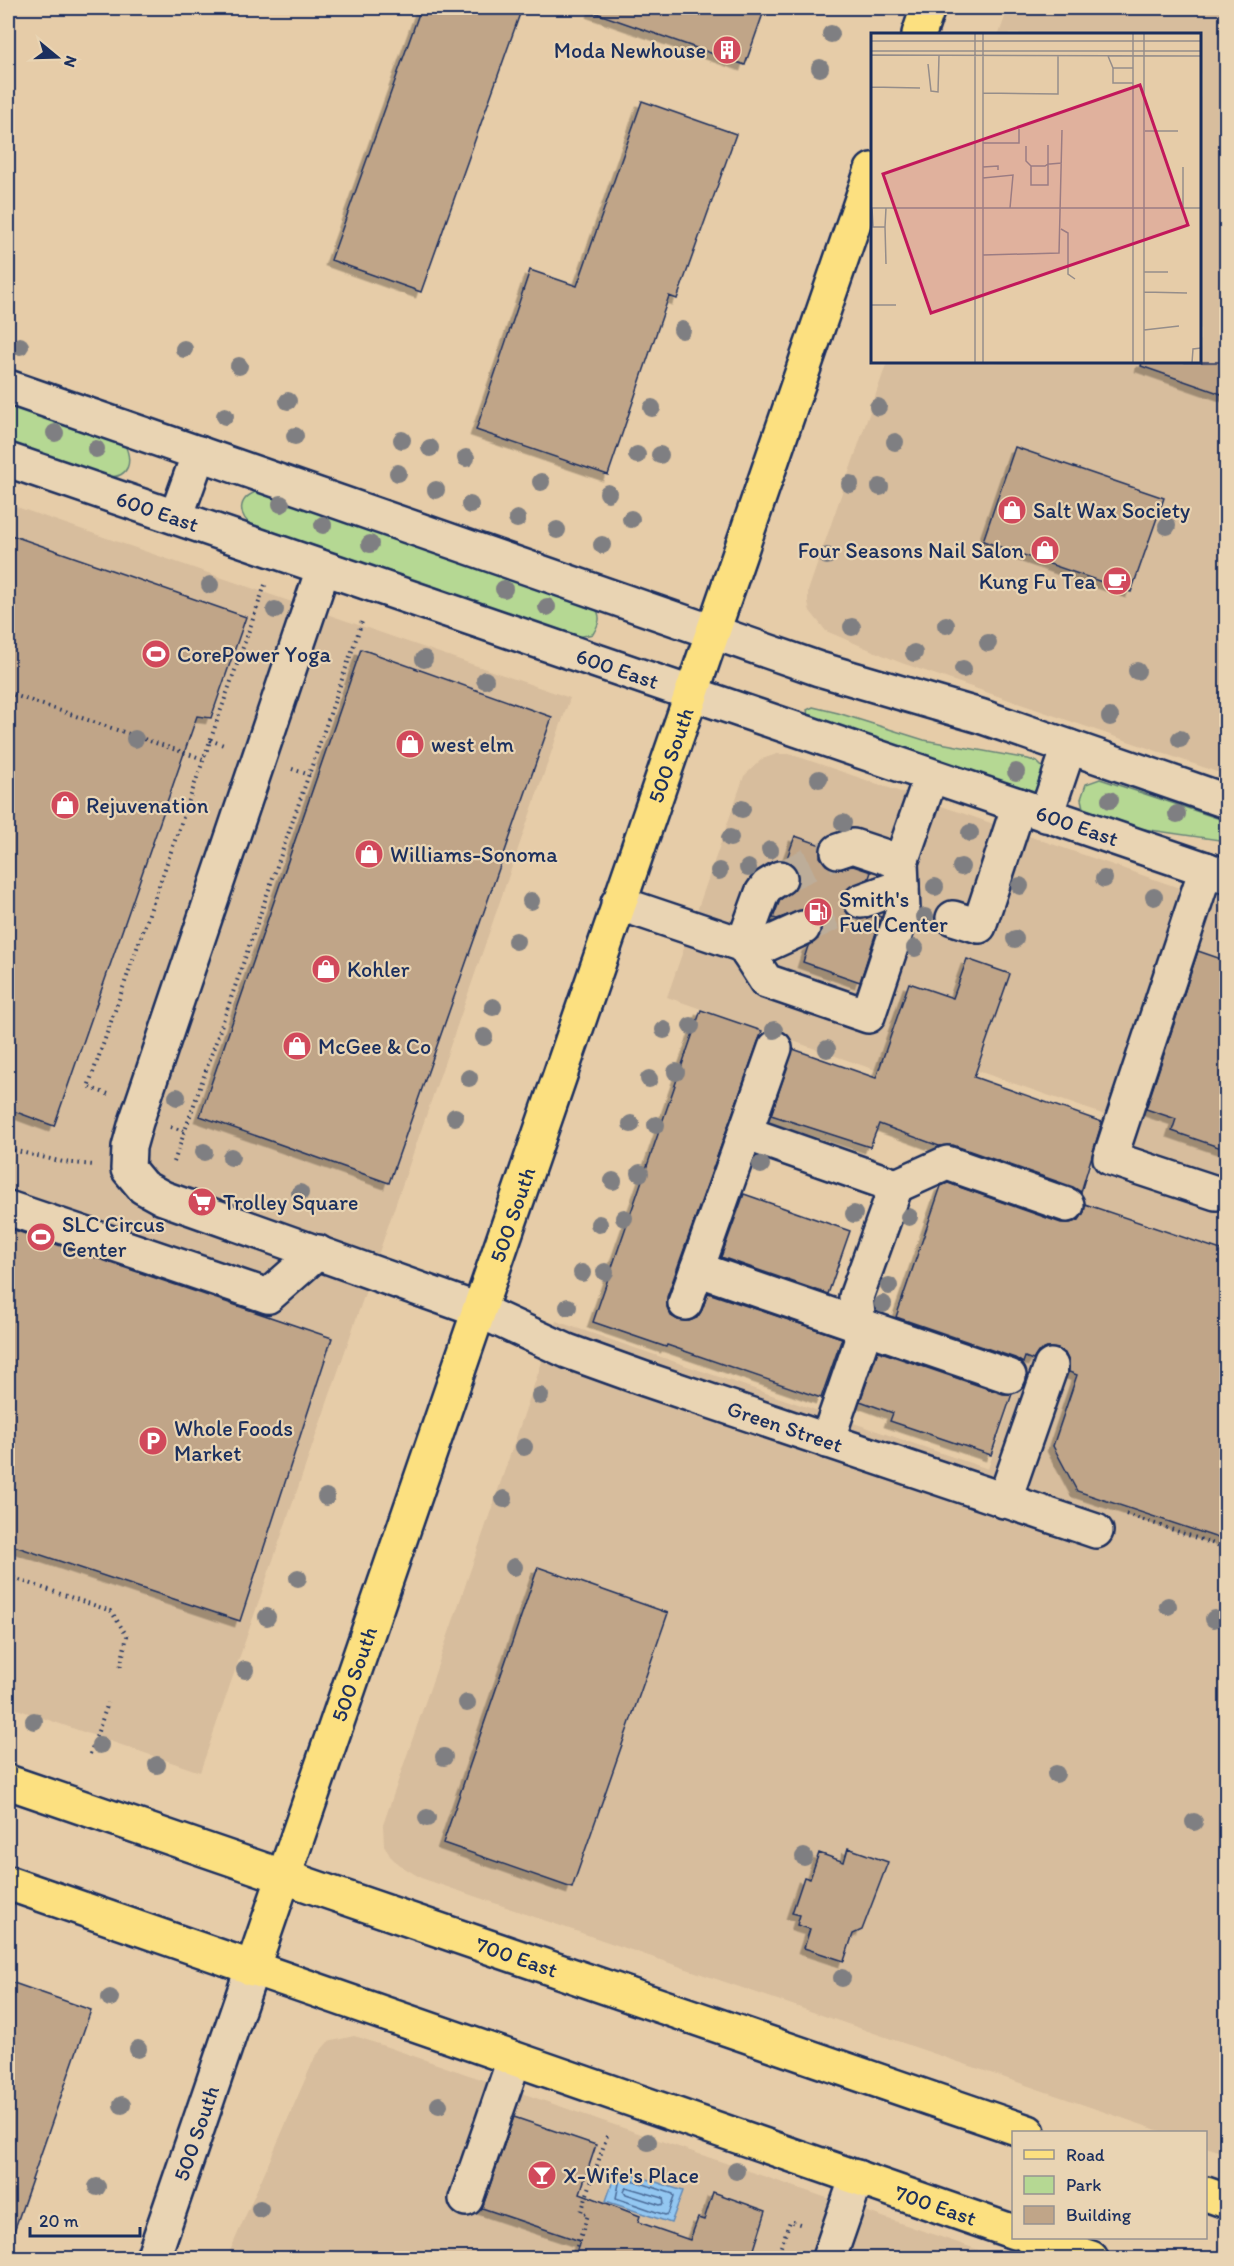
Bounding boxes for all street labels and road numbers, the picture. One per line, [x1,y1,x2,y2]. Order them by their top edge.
street label: 600 East [113,484,202,538]
street label: 600 East [573,642,662,695]
street label: 500 South [642,704,699,806]
street label: 600 East [1033,799,1122,852]
street label: 500 South [483,1163,541,1266]
street label: Green Street [724,1394,846,1458]
street label: 500 South [325,1623,383,1725]
street label: 700 East [472,1930,561,1983]
street label: 500 South [167,2082,225,2184]
street label: 700 East [891,2178,980,2231]

